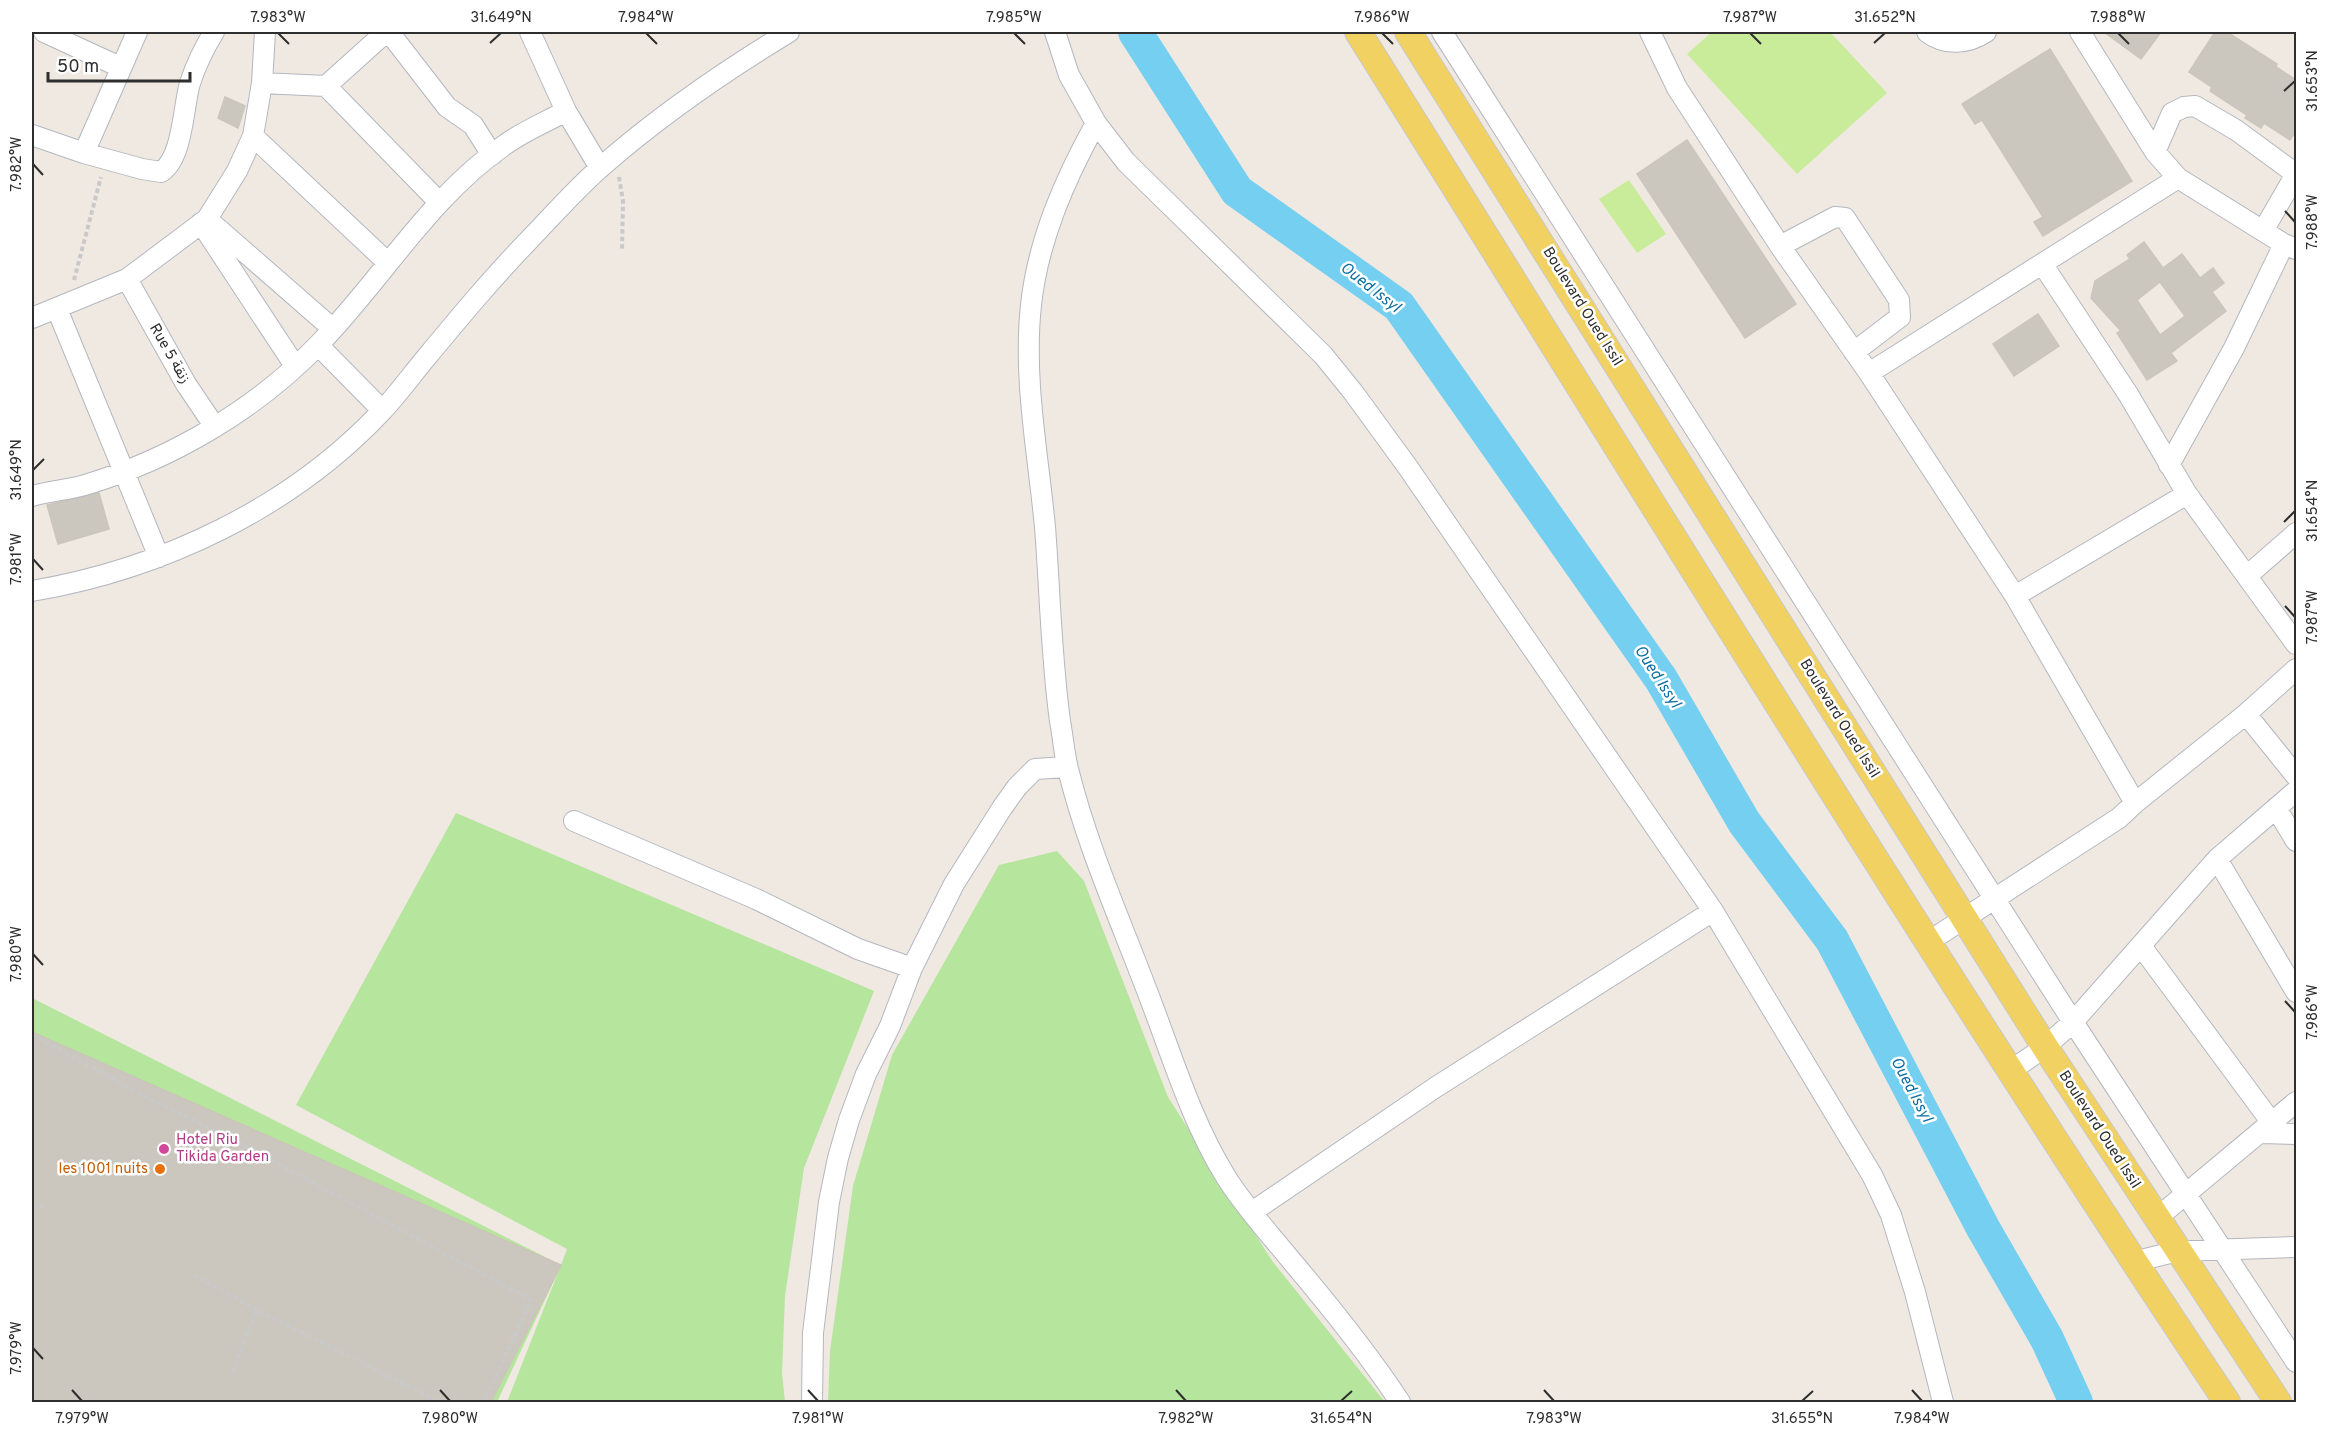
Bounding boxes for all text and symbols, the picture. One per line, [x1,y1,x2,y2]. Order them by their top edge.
text: 7.983°W [250,9,306,28]
text: 31.649°N [470,9,532,28]
text: 7.984°W [618,9,674,28]
text: 7.985°W [986,9,1042,28]
text: 7.986°W [1354,9,1410,28]
text: 7.987°W [1723,9,1777,28]
text: 31.652°N [1854,9,1916,28]
text: 7.988°W [2090,9,2146,28]
scale bar [48,45,190,83]
text: 31.653°N [2304,50,2323,112]
text: 50 m [57,56,99,79]
text: 7.982°W [8,136,27,192]
text: 7.988°W [2304,194,2323,250]
street label: Boulevard Oued Issil [1538,244,1626,370]
water label: Oued Issyl [1336,258,1405,318]
street label: Rue 5 زنقة [144,321,194,387]
text: 31.649°N [8,439,27,501]
text: 31.654°N [2304,480,2323,542]
text: 7.981°W [8,533,27,585]
text: 7.987°W [2304,590,2323,644]
water label: Oued Issyl [1629,642,1685,713]
street label: Boulevard Oued Issil [1795,656,1883,782]
text: 7.980°W [8,926,27,982]
text: 7.986°W [2304,984,2323,1040]
water label: Oued Issyl [1886,1054,1937,1127]
street label: Boulevard Oued Issil [2054,1067,2144,1193]
place label: Hotel Riu Tikida Garden [176,1131,269,1167]
marker: Hotel Riu Tikida Garden [157,1142,171,1156]
place label: les 1001 nuits [58,1160,148,1179]
marker: les 1001 nuits [153,1162,167,1176]
text: 7.979°W [8,1321,27,1375]
text: 7.979°W [55,1410,109,1429]
text: 7.980°W [422,1410,478,1429]
text: 7.981°W [792,1410,844,1429]
text: 7.982°W [1158,1410,1214,1429]
text: 31.654°N [1310,1410,1372,1429]
text: 7.983°W [1526,1410,1582,1429]
text: 31.655°N [1771,1410,1833,1429]
text: 7.984°W [1894,1410,1950,1429]

